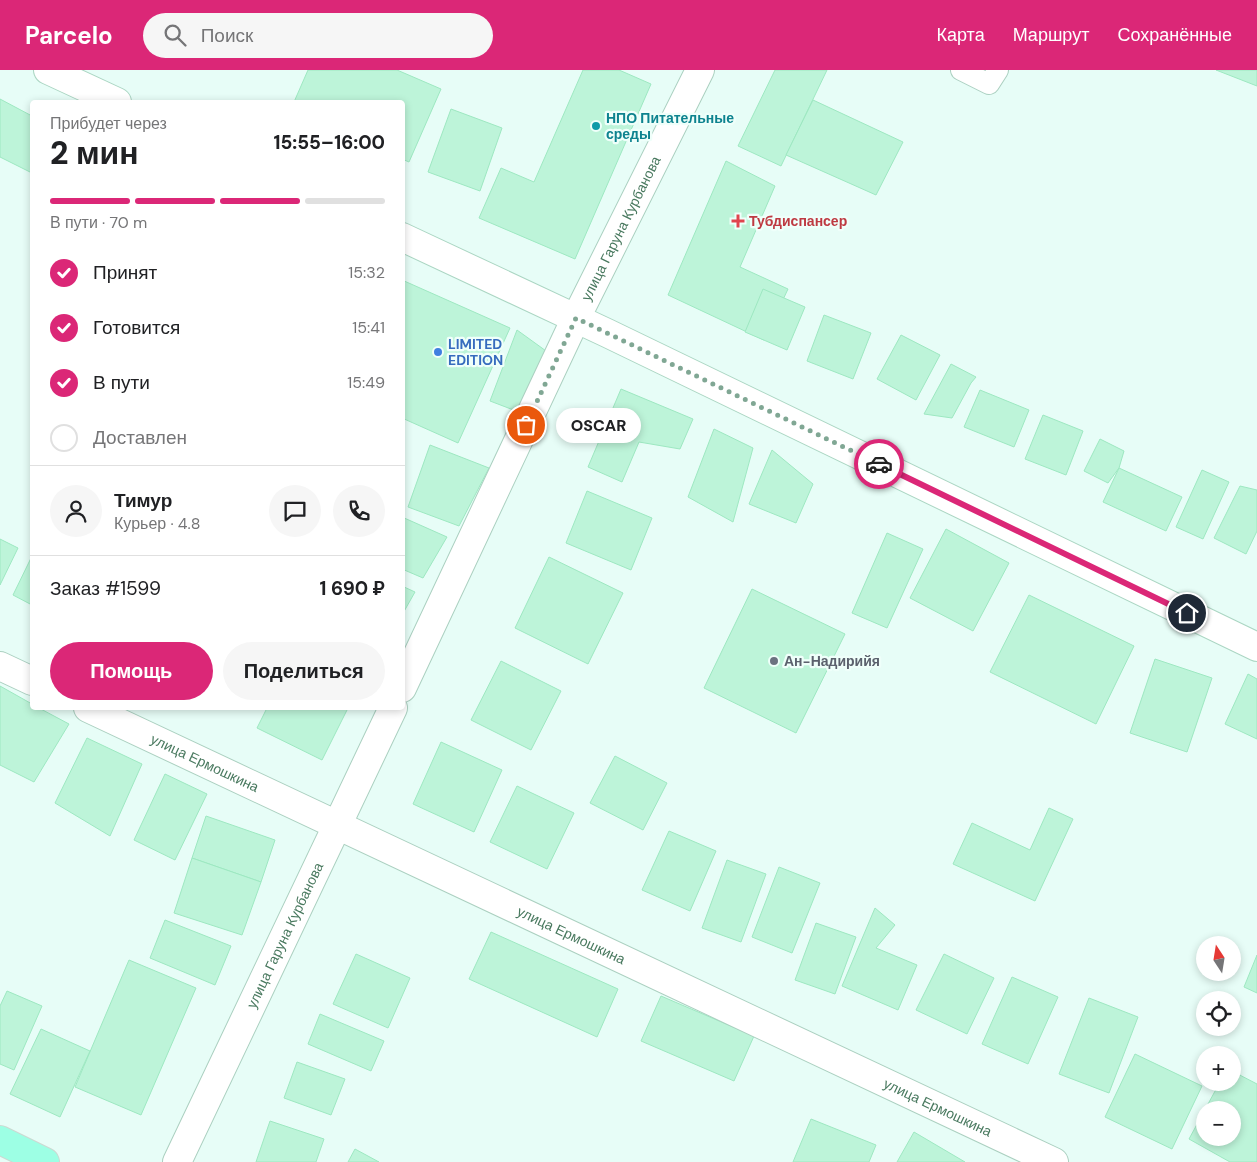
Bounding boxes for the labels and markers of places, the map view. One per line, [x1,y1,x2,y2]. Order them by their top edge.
place label: НПО Питательные среды [606,109,734,143]
marker: НПО Питательные среды [590,120,602,132]
place label: Тубдиспансер [749,212,847,230]
marker: Тубдиспансер [731,214,745,228]
place label: LIMITED EDITION [448,335,503,369]
marker: LIMITED EDITION [432,346,444,358]
pin [505,404,547,446]
callout: OSCAR [556,408,641,442]
pin [1166,592,1208,634]
place label: Ан-Надирийя [784,652,880,670]
marker: Ан-Надирийя [768,655,780,667]

